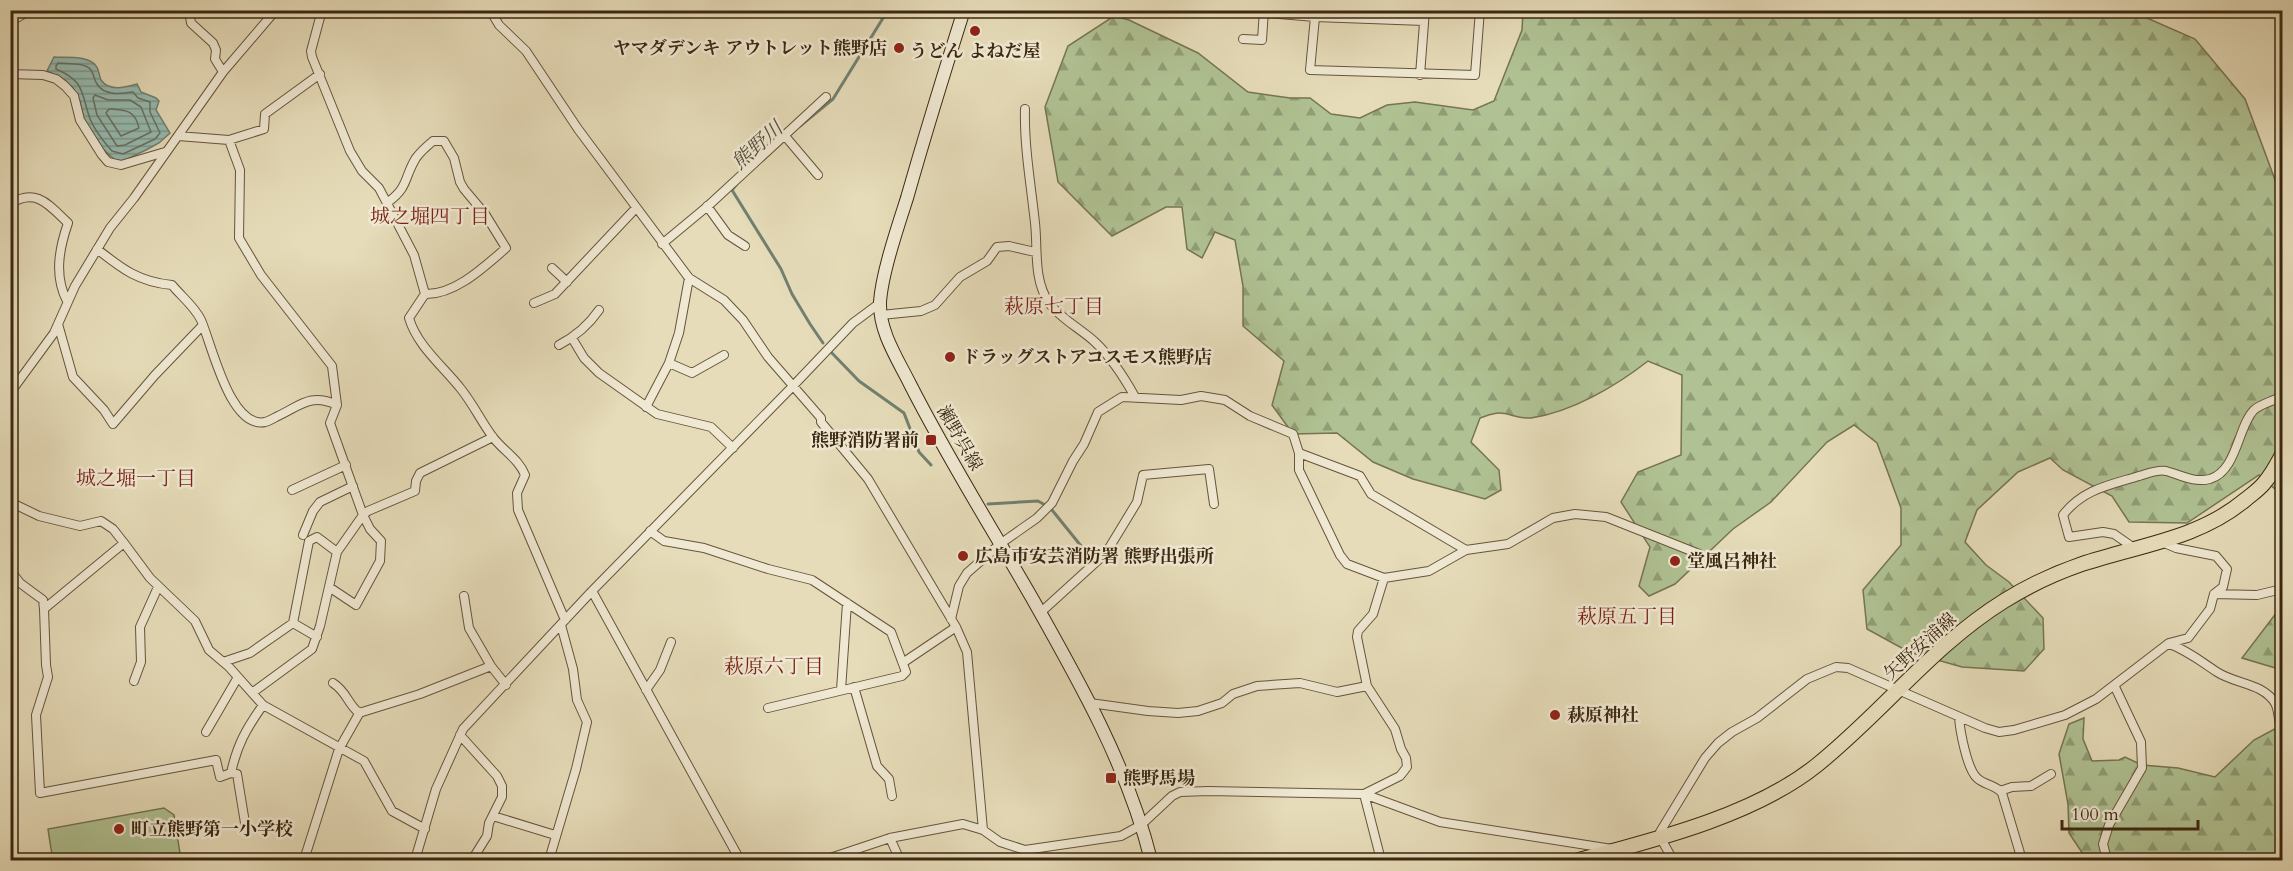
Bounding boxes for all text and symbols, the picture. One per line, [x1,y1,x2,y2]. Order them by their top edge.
marker: うどん よねだ屋 [968,24,982,38]
place label: ヤマダデンキ アウトレット熊野店 [613,36,887,61]
place label: うどん よねだ屋 [910,39,1040,64]
marker: ヤマダデンキ アウトレット熊野店 [892,41,906,55]
water label: 熊野川 [726,114,790,175]
district label: 城之堀四丁目 [370,203,490,230]
district label: 萩原七丁目 [1004,293,1104,320]
place label: ドラッグストアコスモス熊野店 [962,345,1212,370]
marker: ドラッグストアコスモス熊野店 [943,350,957,364]
street label: 瀬野呉線 [931,401,988,476]
place label: 熊野消防署前 [811,428,919,453]
marker: 熊野消防署前 [924,433,938,447]
district label: 城之堀一丁目 [76,465,196,492]
place label: 広島市安芸消防署 熊野出張所 [975,544,1214,569]
marker: 広島市安芸消防署 熊野出張所 [956,549,970,563]
place label: 堂風呂神社 [1687,549,1777,574]
marker: 堂風呂神社 [1668,554,1682,568]
district label: 萩原五丁目 [1577,603,1677,630]
street label: 矢野安浦線 [1879,607,1962,686]
district label: 萩原六丁目 [724,653,824,680]
place label: 萩原神社 [1567,703,1639,728]
marker: 萩原神社 [1548,708,1562,722]
place label: 熊野馬場 [1123,766,1195,791]
marker: 熊野馬場 [1104,771,1118,785]
scale bar [2062,793,2198,831]
text: 100 m [2071,802,2119,827]
place label: 町立熊野第一小学校 [131,817,293,842]
marker: 町立熊野第一小学校 [112,822,126,836]

